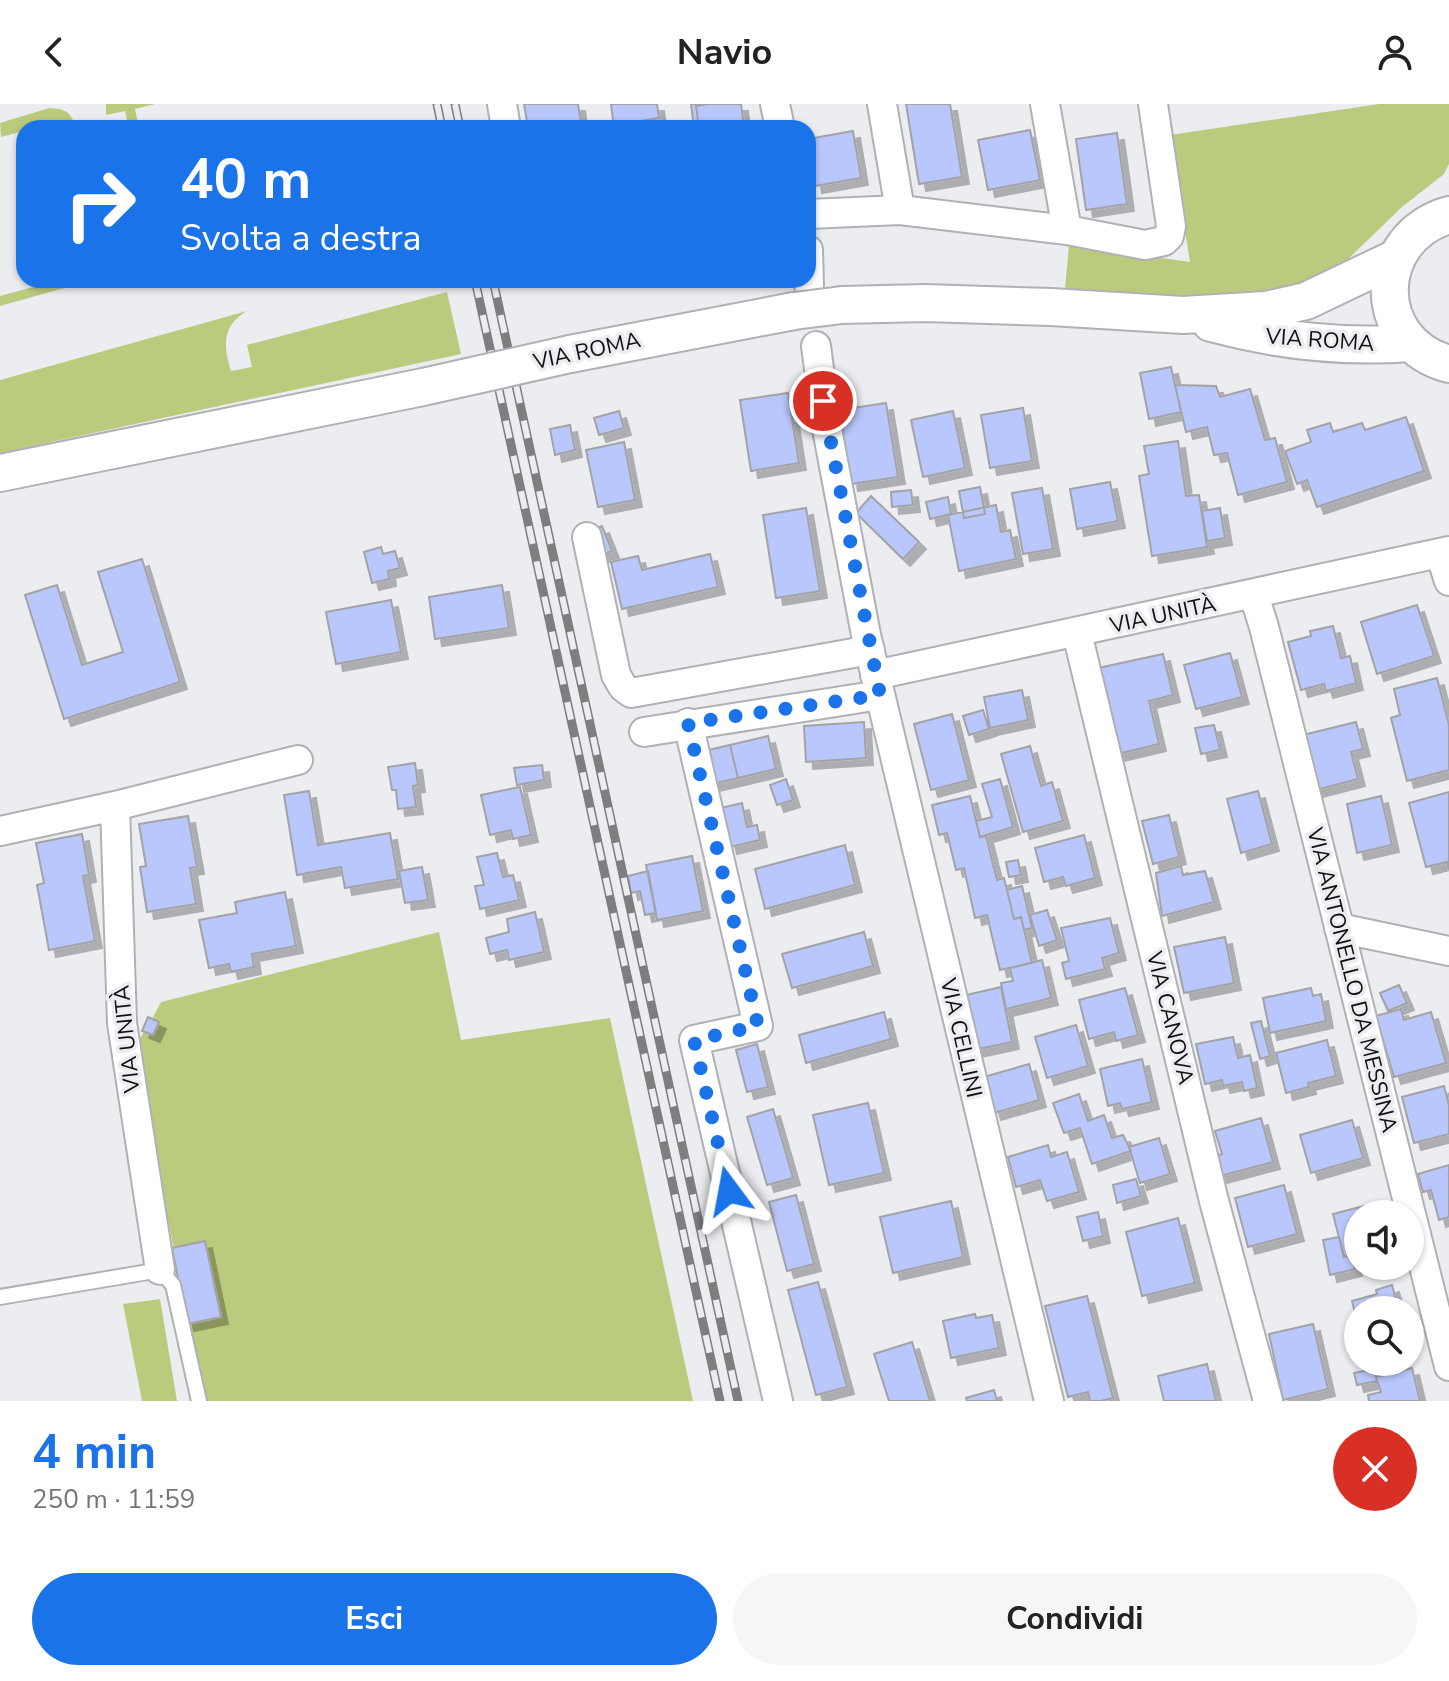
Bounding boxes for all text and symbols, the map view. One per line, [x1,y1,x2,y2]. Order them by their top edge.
text: Navio [677,28,772,77]
icon: back [32,30,76,74]
icon: person [1373,30,1417,74]
text: 40 m [180,141,311,218]
icon: right [48,152,152,256]
text: Svolta a destra [180,214,421,263]
street label: VIA ROMA [1264,321,1375,359]
street label: VIA ROMA [530,325,643,377]
pin [789,367,857,435]
icon: arrive [801,379,845,423]
street label: VIA UNITÀ [1106,589,1219,641]
street label: VIA ANTONELLO DA MESSINA [1299,824,1404,1135]
street label: VIA CANOVA [1139,948,1201,1087]
street label: VIA CELLINI [932,974,989,1101]
street label: VIA UNITÀ [106,984,148,1095]
position arrow [687,1149,771,1233]
map controls [1344,1200,1424,1376]
button: sound [1344,1200,1424,1280]
button: search [1344,1296,1424,1376]
text: 4 min [32,1419,156,1485]
button: close [1333,1427,1417,1511]
text: 250 m · 11:59 [32,1482,195,1517]
button: Esci [32,1573,717,1665]
button: Condividi [733,1573,1417,1665]

